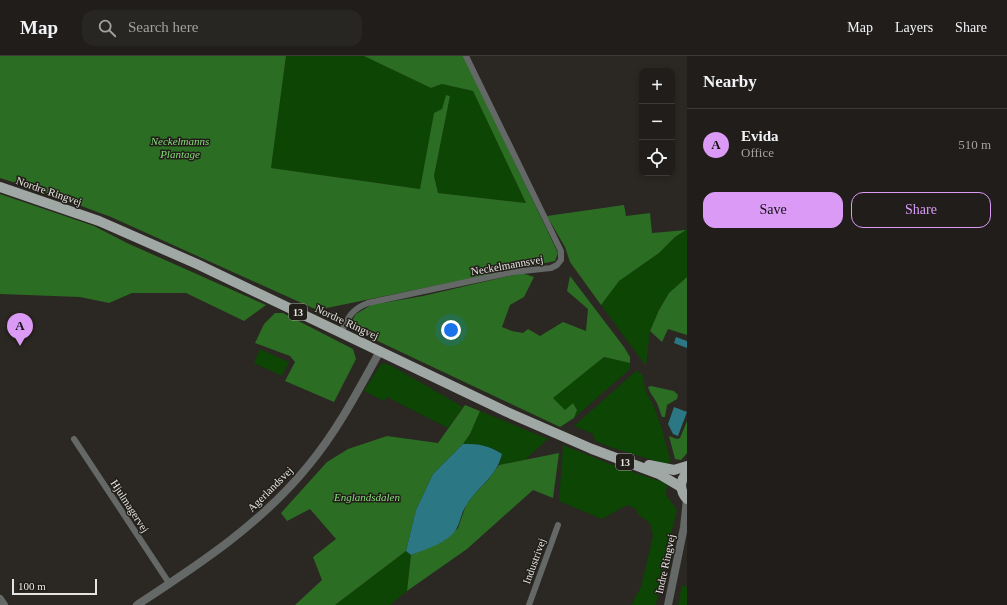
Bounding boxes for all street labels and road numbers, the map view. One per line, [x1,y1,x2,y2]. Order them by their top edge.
street label: Nordre Ringvej [15,174,83,208]
street label: Neckelmannsvej [470,253,544,277]
street label: Nordre Ringvej [313,302,381,342]
road number: 13 [289,304,307,320]
road number: 13 [616,454,634,470]
street label: Agerlandsvej [245,464,295,514]
street label: Hjulmagervej [108,477,152,535]
street label: Indre Ringvej [653,533,677,595]
street label: Industrivej [520,537,548,585]

